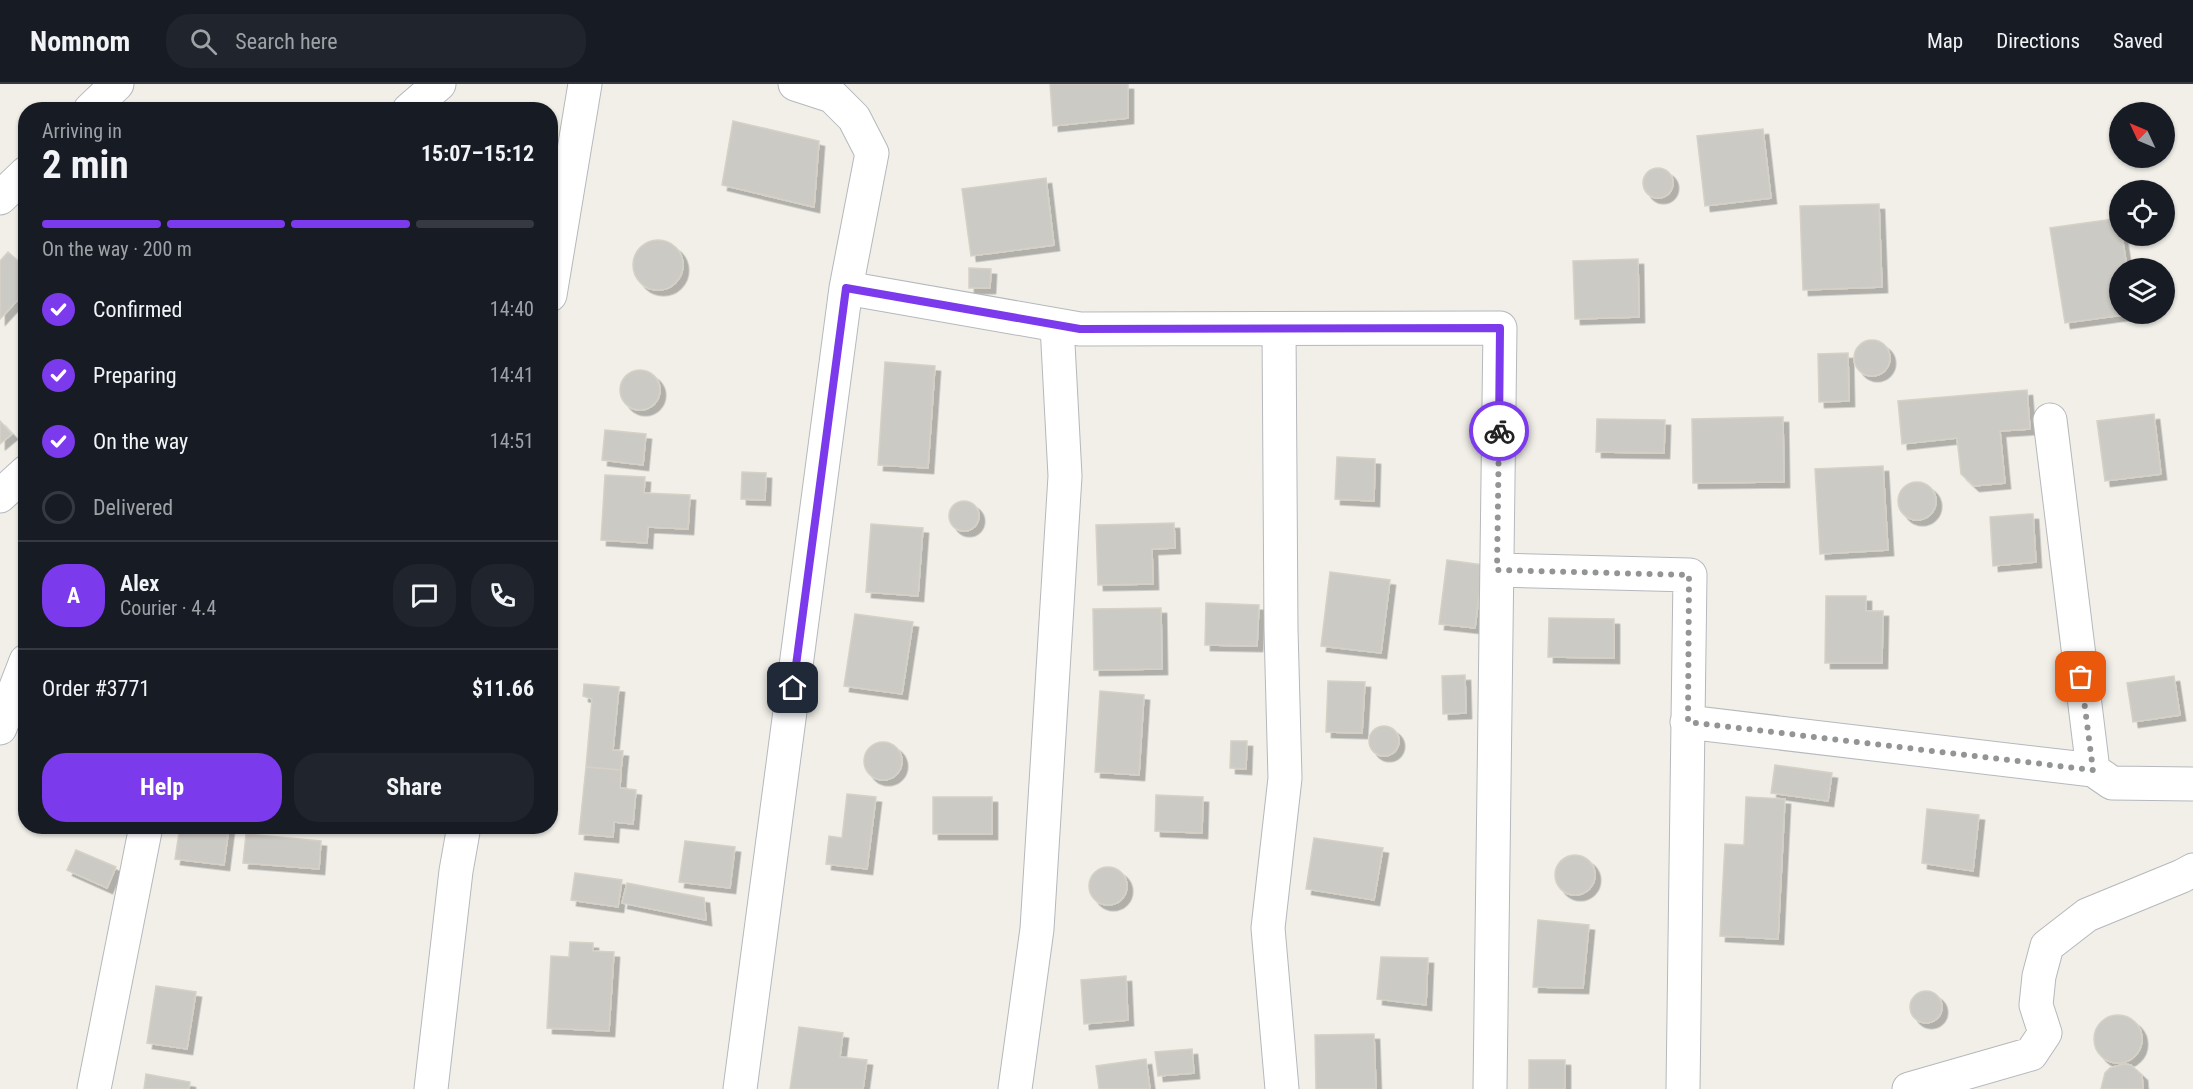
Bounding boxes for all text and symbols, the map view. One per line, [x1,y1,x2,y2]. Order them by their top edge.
search box [166,14,586,68]
text: Nomnom [30,25,130,58]
icon: search [187,25,220,58]
text: Search here [235,29,338,54]
text: Map [1927,29,1963,53]
text: Directions [1996,29,2080,53]
text: Saved [2113,29,2163,53]
north arrow [2109,102,2175,168]
map controls [2109,102,2175,324]
text: Arriving in [42,119,122,143]
text: 15:07–15:12 [421,141,534,166]
text: 2 min [42,142,129,188]
button: locate [2109,180,2175,246]
text: On the way · 200 m [42,237,192,261]
button: layers [2109,258,2175,324]
icon: check [42,293,75,326]
text: Confirmed [93,297,182,322]
text: 14:40 [490,297,534,321]
icon: check [42,359,75,392]
text: Preparing [93,363,177,388]
text: 14:41 [490,363,534,387]
courier [1469,401,1529,461]
icon: bike [1483,415,1516,448]
icon: check [42,425,75,458]
text: On the way [93,429,188,454]
text: 14:51 [490,429,534,453]
text: Delivered [93,495,173,520]
button: chat [393,564,456,627]
button: phone [471,564,534,627]
text: Alex [120,571,159,596]
text: A [67,583,80,608]
text: Courier · 4.4 [120,596,216,620]
pin [2055,651,2106,702]
icon: bag [2064,660,2097,693]
pin [767,662,818,713]
icon: home [776,671,809,704]
text: Order #3771 [42,676,150,701]
text: $11.66 [472,676,534,701]
button: Help [42,753,282,822]
button: Share [294,753,534,822]

